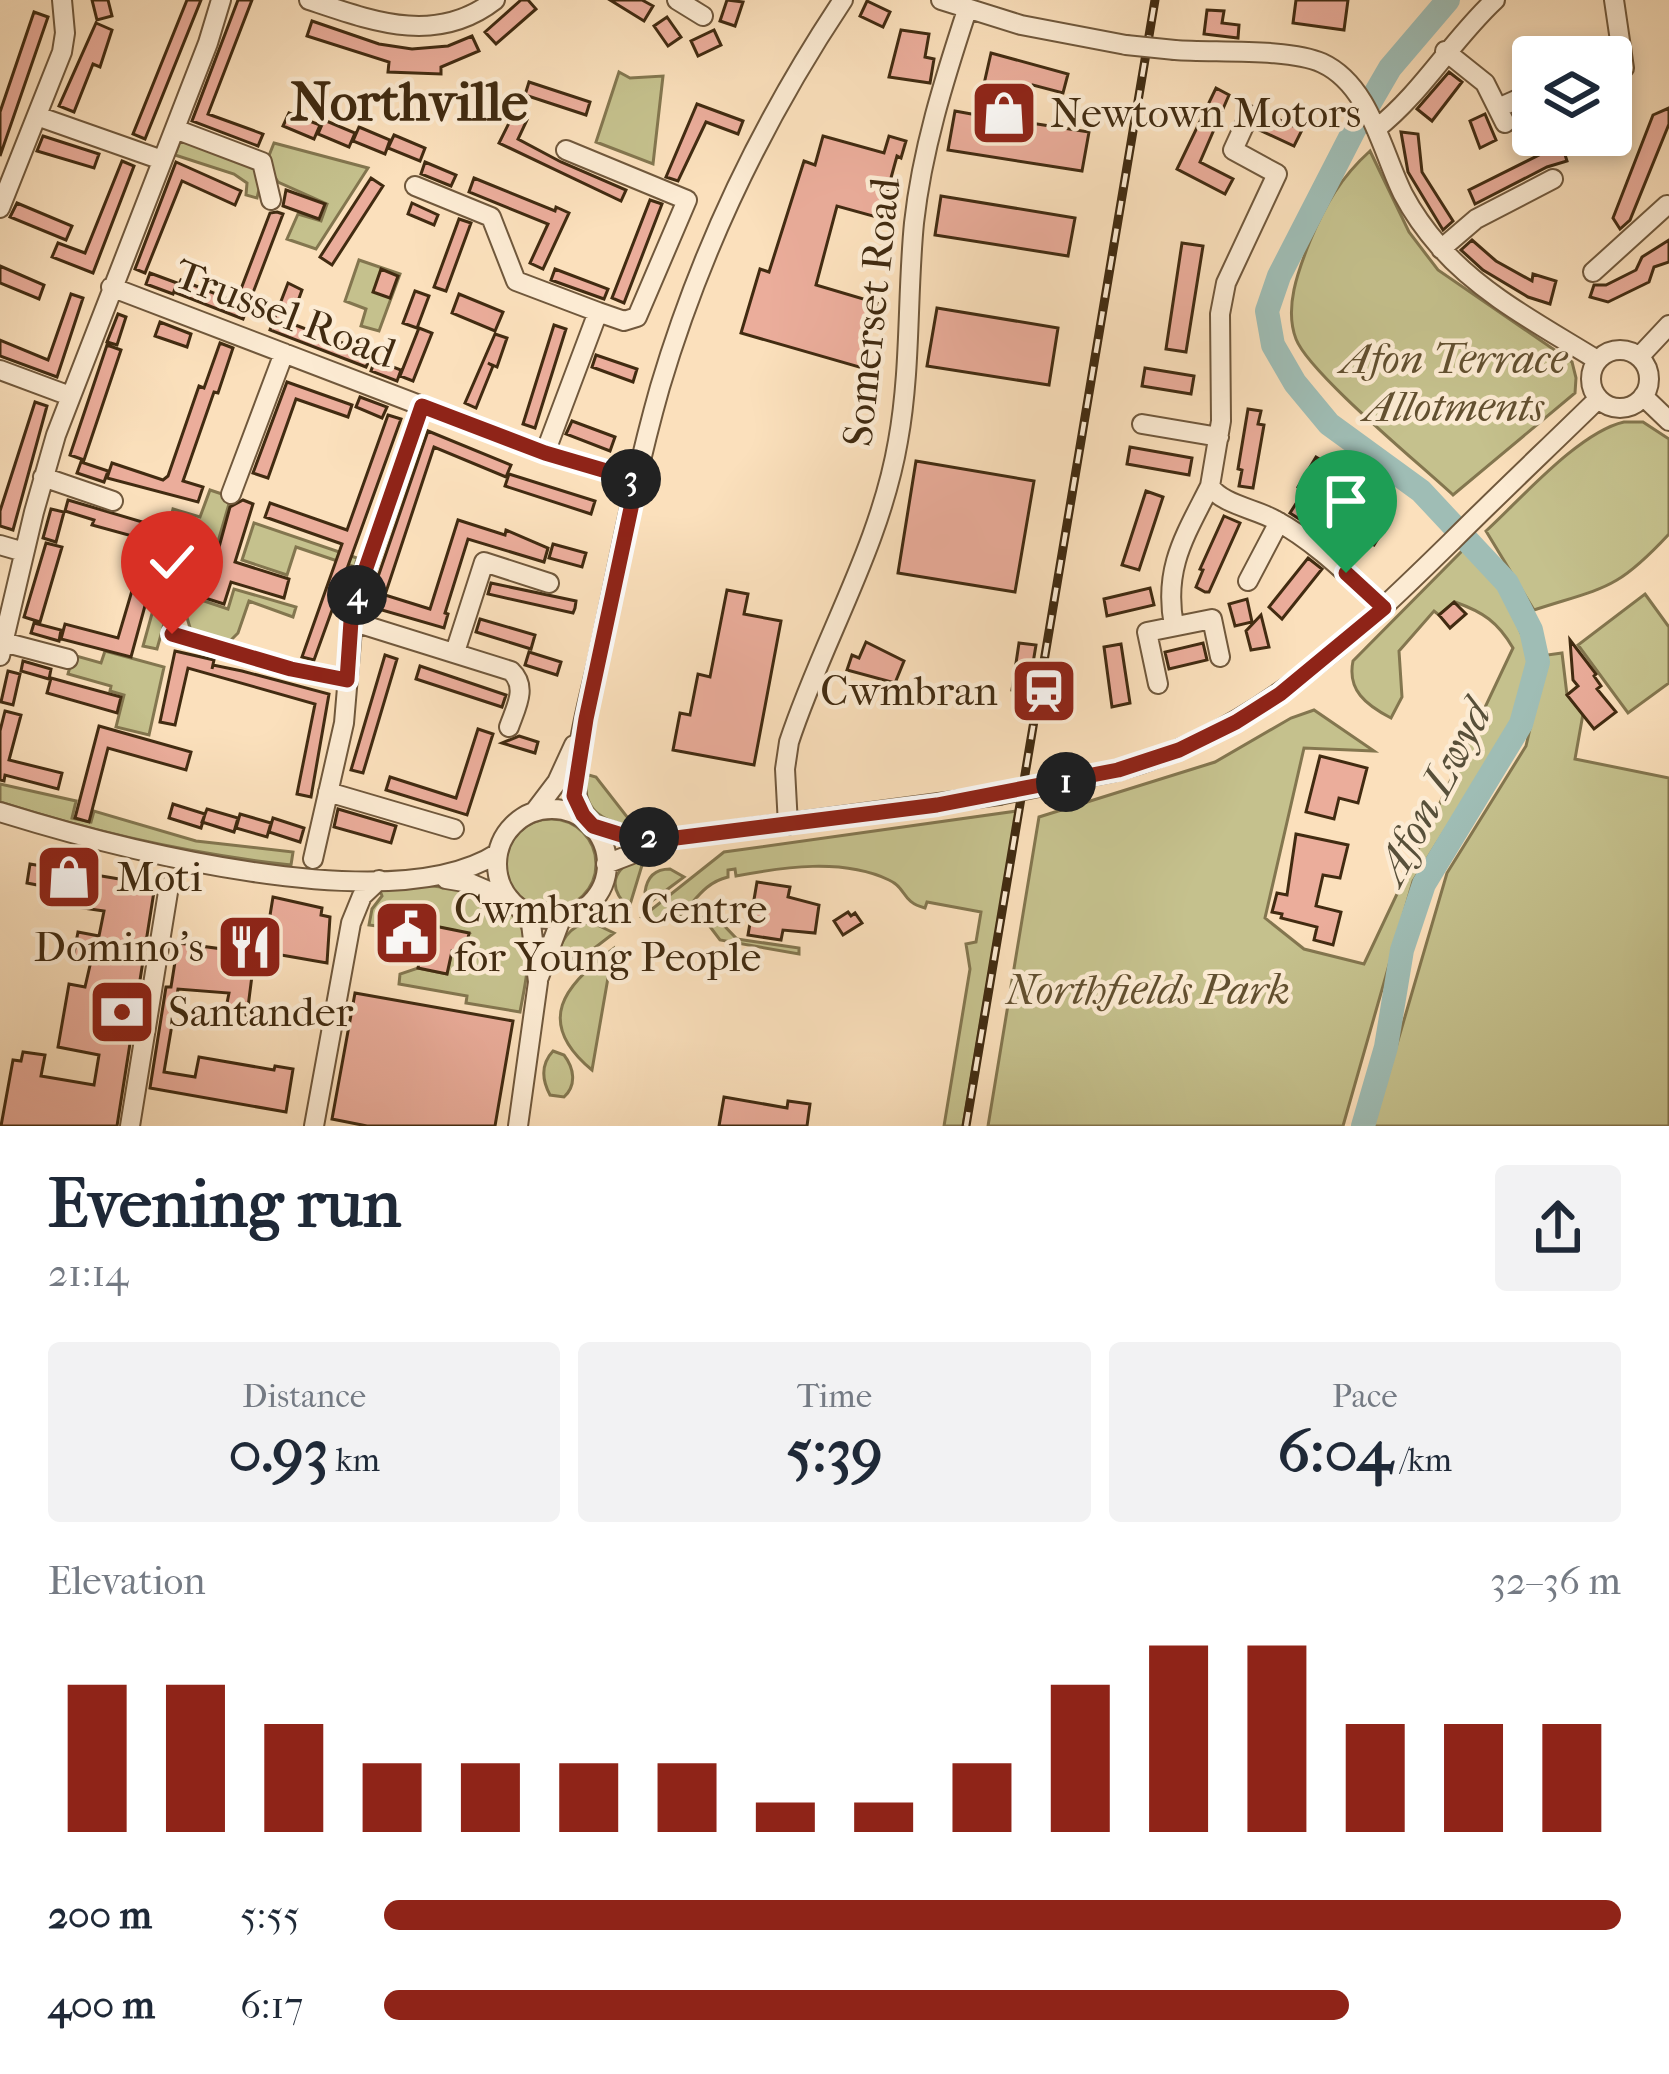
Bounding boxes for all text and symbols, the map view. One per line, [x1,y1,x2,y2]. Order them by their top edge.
map controls [1512,36,1632,156]
button: layers [1512,36,1632,156]
district label: Northville [290,71,528,134]
shop icon: Newtown Motors [969,78,1039,148]
place label: Newtown Motors [1050,89,1361,138]
street label: Somerset Road [834,174,911,449]
street label: Trussel Road [167,249,404,379]
park label: Afon Terrace Allotments [1336,335,1568,432]
pin: 3 [601,449,661,509]
pin [1295,450,1397,573]
text: 3 [624,459,638,498]
icon: arrive [1313,468,1379,534]
pin [121,511,223,634]
icon: check [139,529,205,595]
pin: 4 [327,565,387,625]
text: 4 [347,575,367,614]
station icon: Cwmbran [1009,656,1079,726]
place label: Cwmbran [820,667,998,716]
water label: Afon Lwyd [1362,688,1506,896]
pin: 1 [1036,752,1096,812]
text: 1 [1060,762,1072,801]
pin: 2 [619,807,679,867]
text: 2 [641,817,657,856]
shop icon: Moti [34,842,104,912]
place label: Moti [116,853,202,902]
place label: Cwmbran Centre for Young People [454,885,767,982]
public building icon: Cwmbran Centre for Young People [372,898,442,968]
restaurant icon: Domino's [215,912,285,982]
place label: Domino's [34,923,204,972]
park label: Northfields Park [1004,966,1290,1015]
bank icon: Santander [87,977,157,1047]
place label: Santander [168,988,353,1037]
button: share [1495,1165,1621,1291]
text: Evening run [48,1166,401,1243]
text: 21:14 [48,1250,128,1296]
text: Distance [242,1377,366,1416]
text: Time [797,1377,872,1416]
text: Pace [1332,1377,1398,1416]
text: 0.93 [228,1416,328,1487]
text: 5:39 [786,1416,883,1487]
text: 6:04 [1278,1416,1392,1487]
text: km [328,1441,380,1480]
text: /km [1392,1441,1452,1480]
text: Elevation [48,1558,206,1604]
text: 32–36 m [1490,1558,1621,1604]
text: 200 m [48,1892,152,1938]
text: 5:55 [240,1892,300,1938]
text: 400 m [48,1982,155,2028]
text: 6:17 [240,1982,303,2028]

